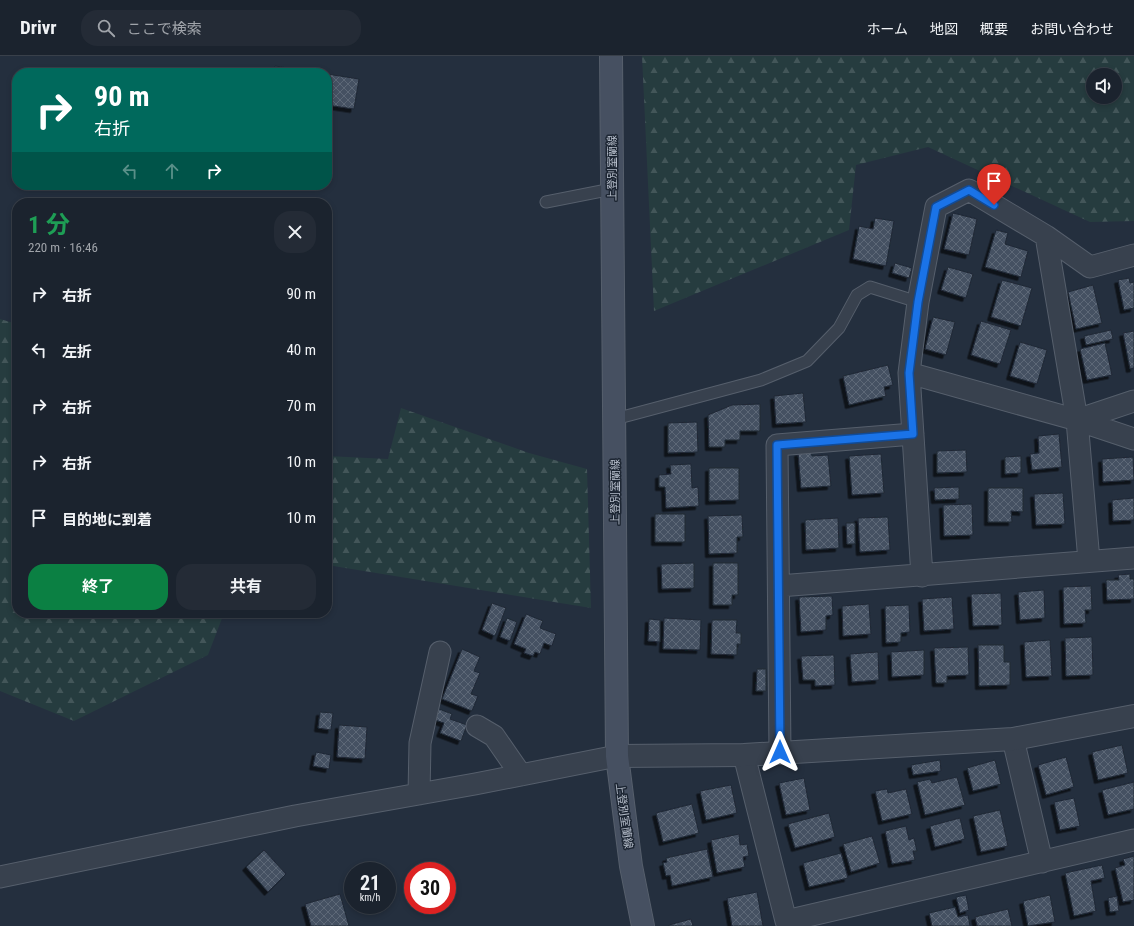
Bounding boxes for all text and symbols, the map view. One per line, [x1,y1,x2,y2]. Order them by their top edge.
search box [81,10,361,46]
text: Drivr [20,16,57,39]
icon: search [95,17,117,39]
text: ここで検索 [127,20,202,38]
text: ホーム [866,21,908,37]
text: 地図 [930,21,958,37]
text: 概要 [980,21,1008,37]
text: お問い合わせ [1030,21,1114,37]
map controls [1086,68,1122,104]
button: sound [1086,68,1122,104]
text: 90 m [94,80,150,113]
icon: right [28,84,80,136]
text: 右折 [94,118,130,139]
street label: 上登別室蘭線 [606,135,619,201]
icon: left [119,160,141,182]
icon: ahead [161,160,183,182]
icon: right [203,160,225,182]
pin [977,164,1011,205]
icon: arrive [983,170,1005,192]
text: 1 分 [28,211,70,239]
button: close [274,211,316,253]
text: 220 m · 16:46 [28,240,98,255]
icon: right [28,283,50,305]
text: 90 m [286,285,316,303]
text: 右折 [62,287,92,305]
icon: left [28,339,50,361]
text: 40 m [286,341,316,359]
text: 左折 [62,343,92,361]
icon: right [28,395,50,417]
text: 70 m [286,397,316,415]
text: 右折 [62,399,92,417]
icon: right [28,451,50,473]
text: 10 m [286,453,316,471]
text: 右折 [62,455,92,473]
street label: 上登別室蘭線 [609,459,622,525]
icon: arrive [28,507,50,529]
text: 10 m [286,509,316,527]
text: 目的地に到着 [62,511,152,529]
button: 終了 [28,564,168,610]
button: 共有 [176,564,316,610]
position arrow [759,731,801,773]
street label: 上登別室蘭線 [613,782,635,850]
speed limit sign: 30 [404,862,456,914]
text: 21 [360,871,380,895]
text: km/h [360,892,380,903]

